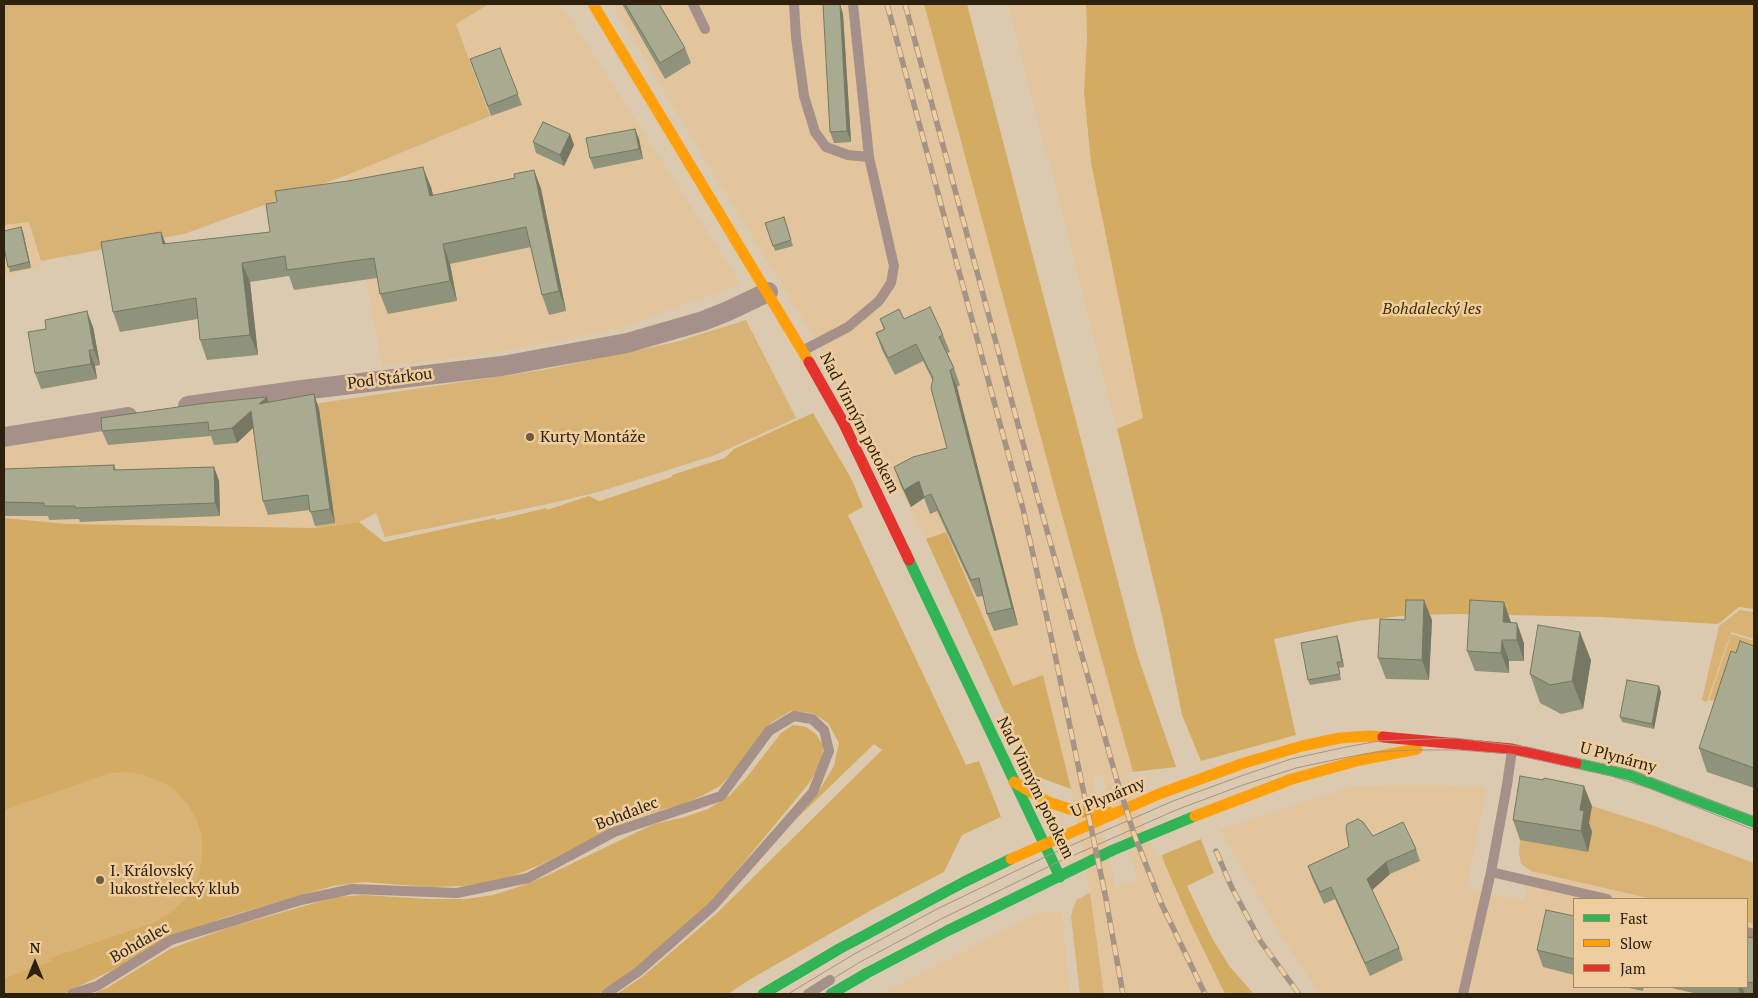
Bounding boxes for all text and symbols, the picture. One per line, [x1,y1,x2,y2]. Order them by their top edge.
park label: Bohdalecký les [1382,299,1482,319]
street label: Nad Vinným potokem [815,349,903,497]
street label: Pod Stárkou [346,364,434,394]
place label: Kurty Montáže [540,427,645,447]
marker: Kurty Montáže [524,431,536,443]
street label: Nad Vinným potokem [992,714,1078,862]
street label: U Plynárny [1578,739,1658,777]
street label: U Plynárny [1068,774,1148,822]
street label: Bohdalec [593,793,661,835]
place label: I. Královský lukostřelecký klub [110,861,239,899]
marker: I. Královský lukostřelecký klub [94,874,106,886]
legend [1573,898,1748,988]
text: Fast [1620,908,1648,928]
street label: Bohdalec [107,918,173,968]
text: Slow [1620,933,1652,953]
north arrow [10,938,60,988]
text: N [30,938,40,957]
text: Jam [1620,958,1646,978]

